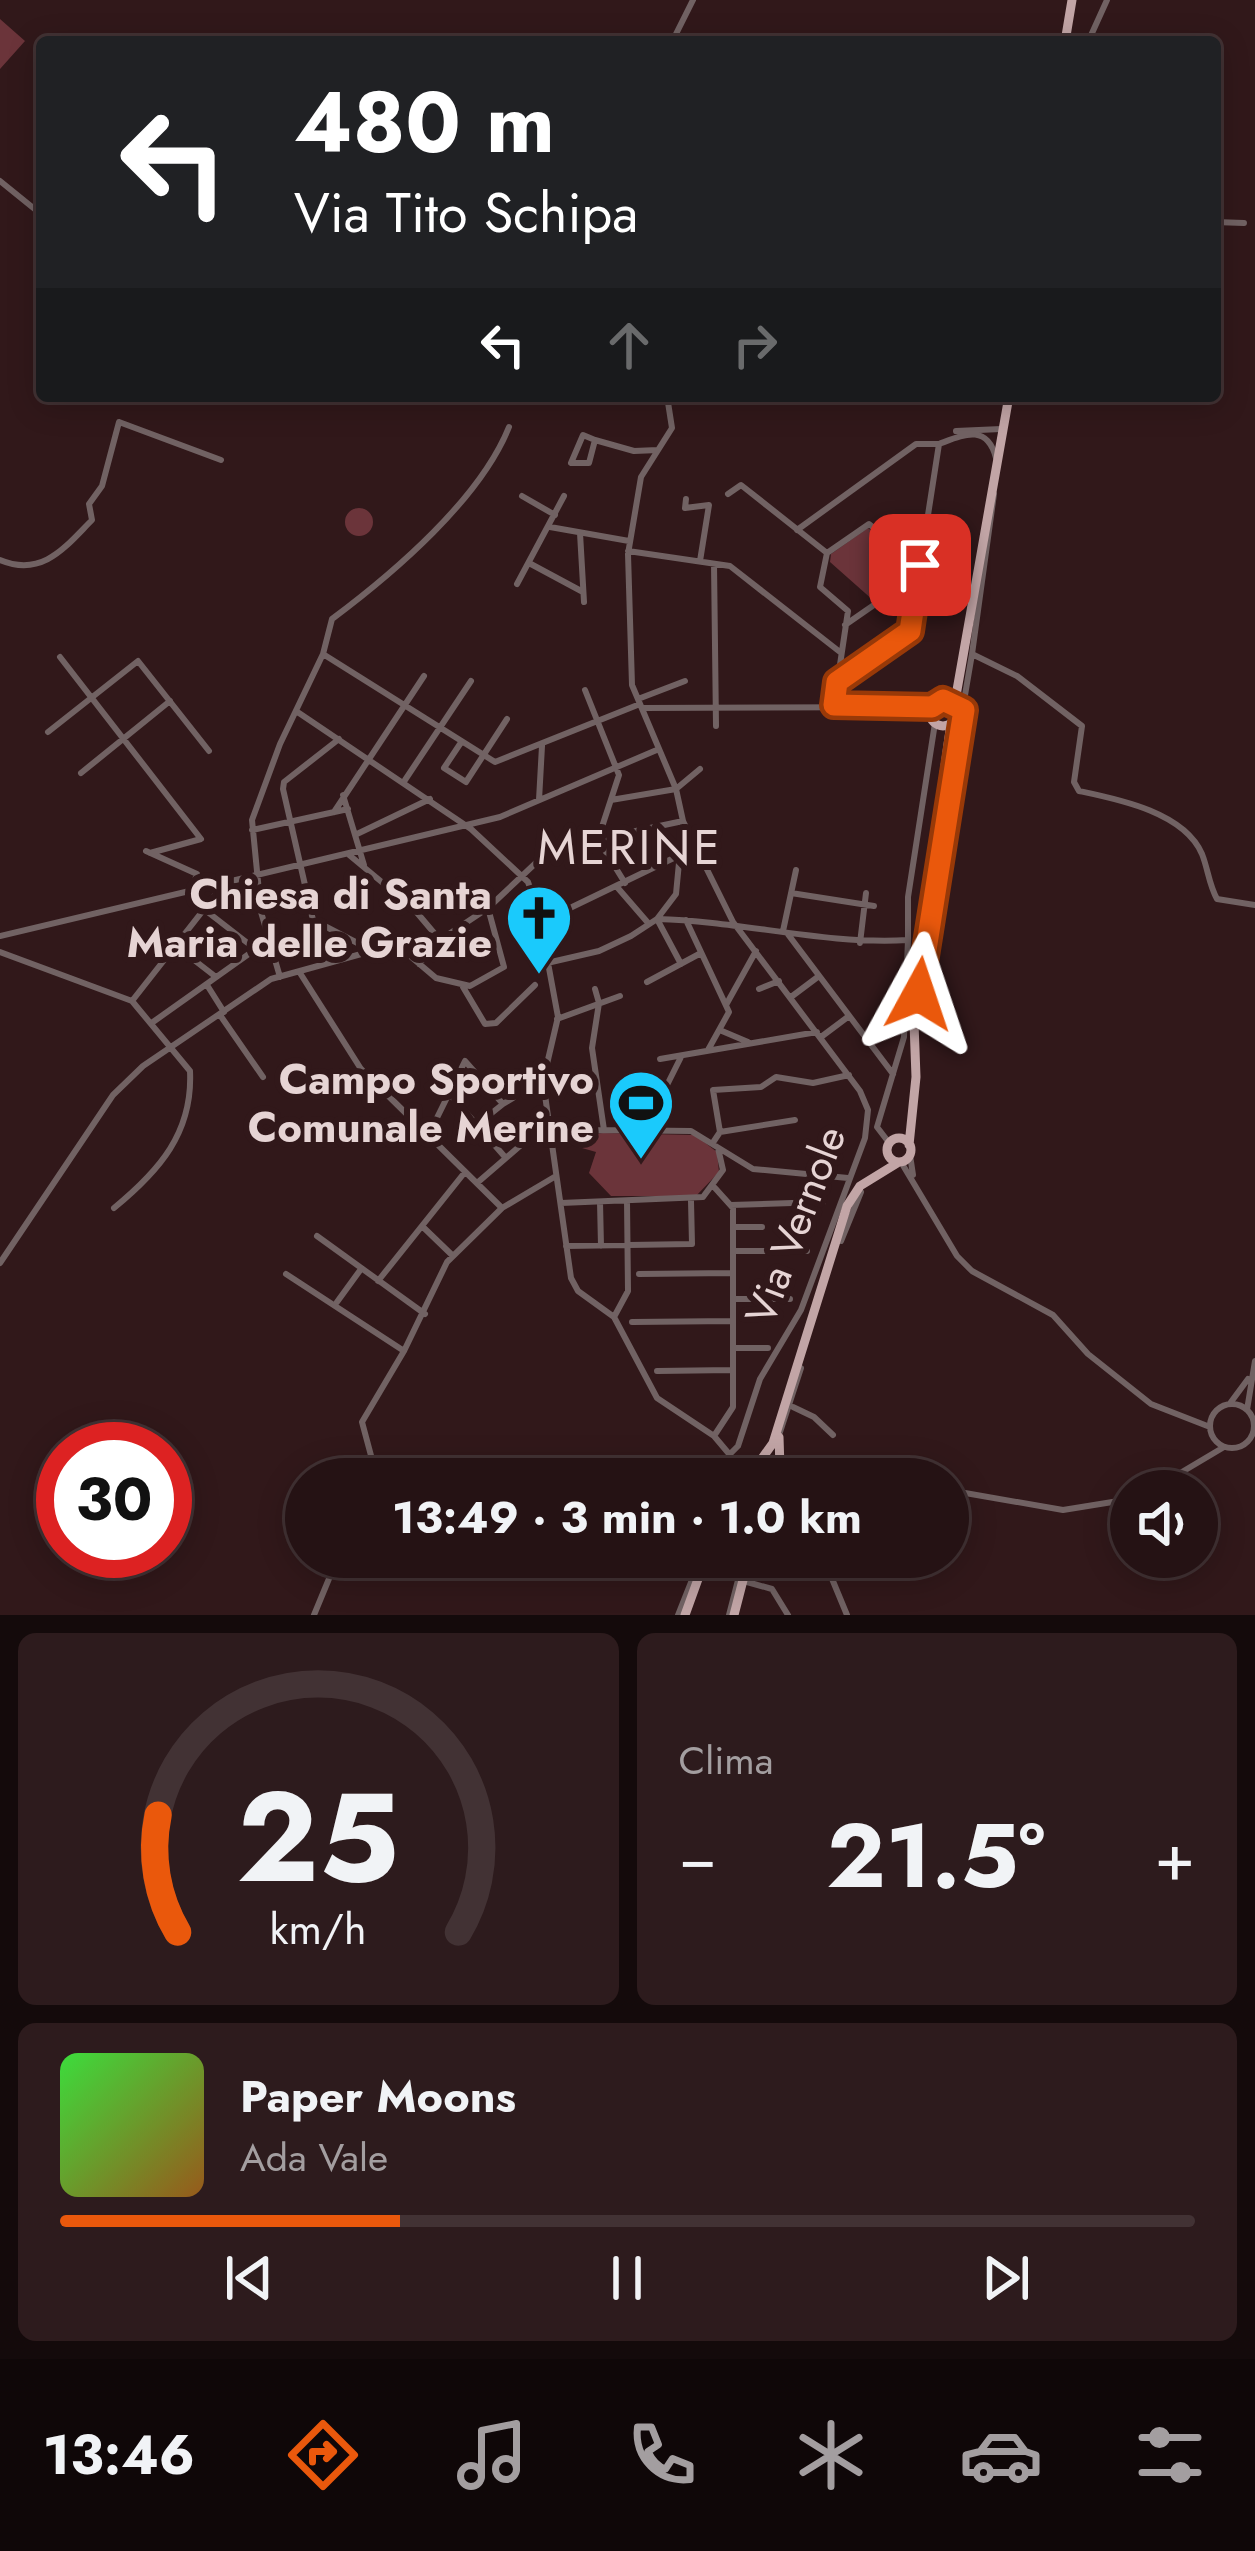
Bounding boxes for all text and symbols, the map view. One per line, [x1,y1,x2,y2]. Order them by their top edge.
text: 480 m [294,62,555,184]
icon: left [96,84,252,240]
text: Via Tito Schipa [294,174,638,252]
icon: left [470,312,536,378]
icon: ahead [596,312,662,378]
icon: right [722,312,788,378]
pin [869,514,971,616]
icon: arrive [887,532,953,598]
district label: MERINE [537,813,723,882]
place label: Chiesa di Santa Maria delle Grazie [127,864,492,973]
church icon: Chiesa di Santa Maria delle Grazie [504,883,574,977]
position arrow [856,931,982,1057]
place label: Campo Sportivo Comunale Merine [248,1049,594,1158]
sports icon: Campo Sportivo Comunale Merine [606,1068,676,1162]
street label: Via Vernole [730,1117,861,1333]
speed limit sign: 30 [36,1422,192,1578]
map controls [1110,1470,1218,1578]
button: sound [1110,1470,1218,1578]
text: 13:49 · 3 min · 1.0 km [392,1485,862,1550]
text: Clima [679,1732,774,1789]
text: 25 [237,1747,399,1928]
text: 21.5° [827,1791,1045,1921]
text: − [679,1809,717,1905]
text: + [1154,1809,1195,1905]
text: km/h [270,1898,367,1960]
text: Paper Moons [240,2064,516,2129]
text: Ada Vale [240,2129,388,2186]
icon: previous [216,2245,282,2311]
icon: pause [594,2245,660,2311]
icon: next [973,2245,1039,2311]
icon: directions [281,2413,365,2497]
icon: music [450,2413,534,2497]
icon: phone [620,2413,704,2497]
icon: climate [789,2413,873,2497]
icon: car [959,2413,1043,2497]
icon: filters [1128,2413,1212,2497]
text: 13:46 [43,2416,195,2494]

